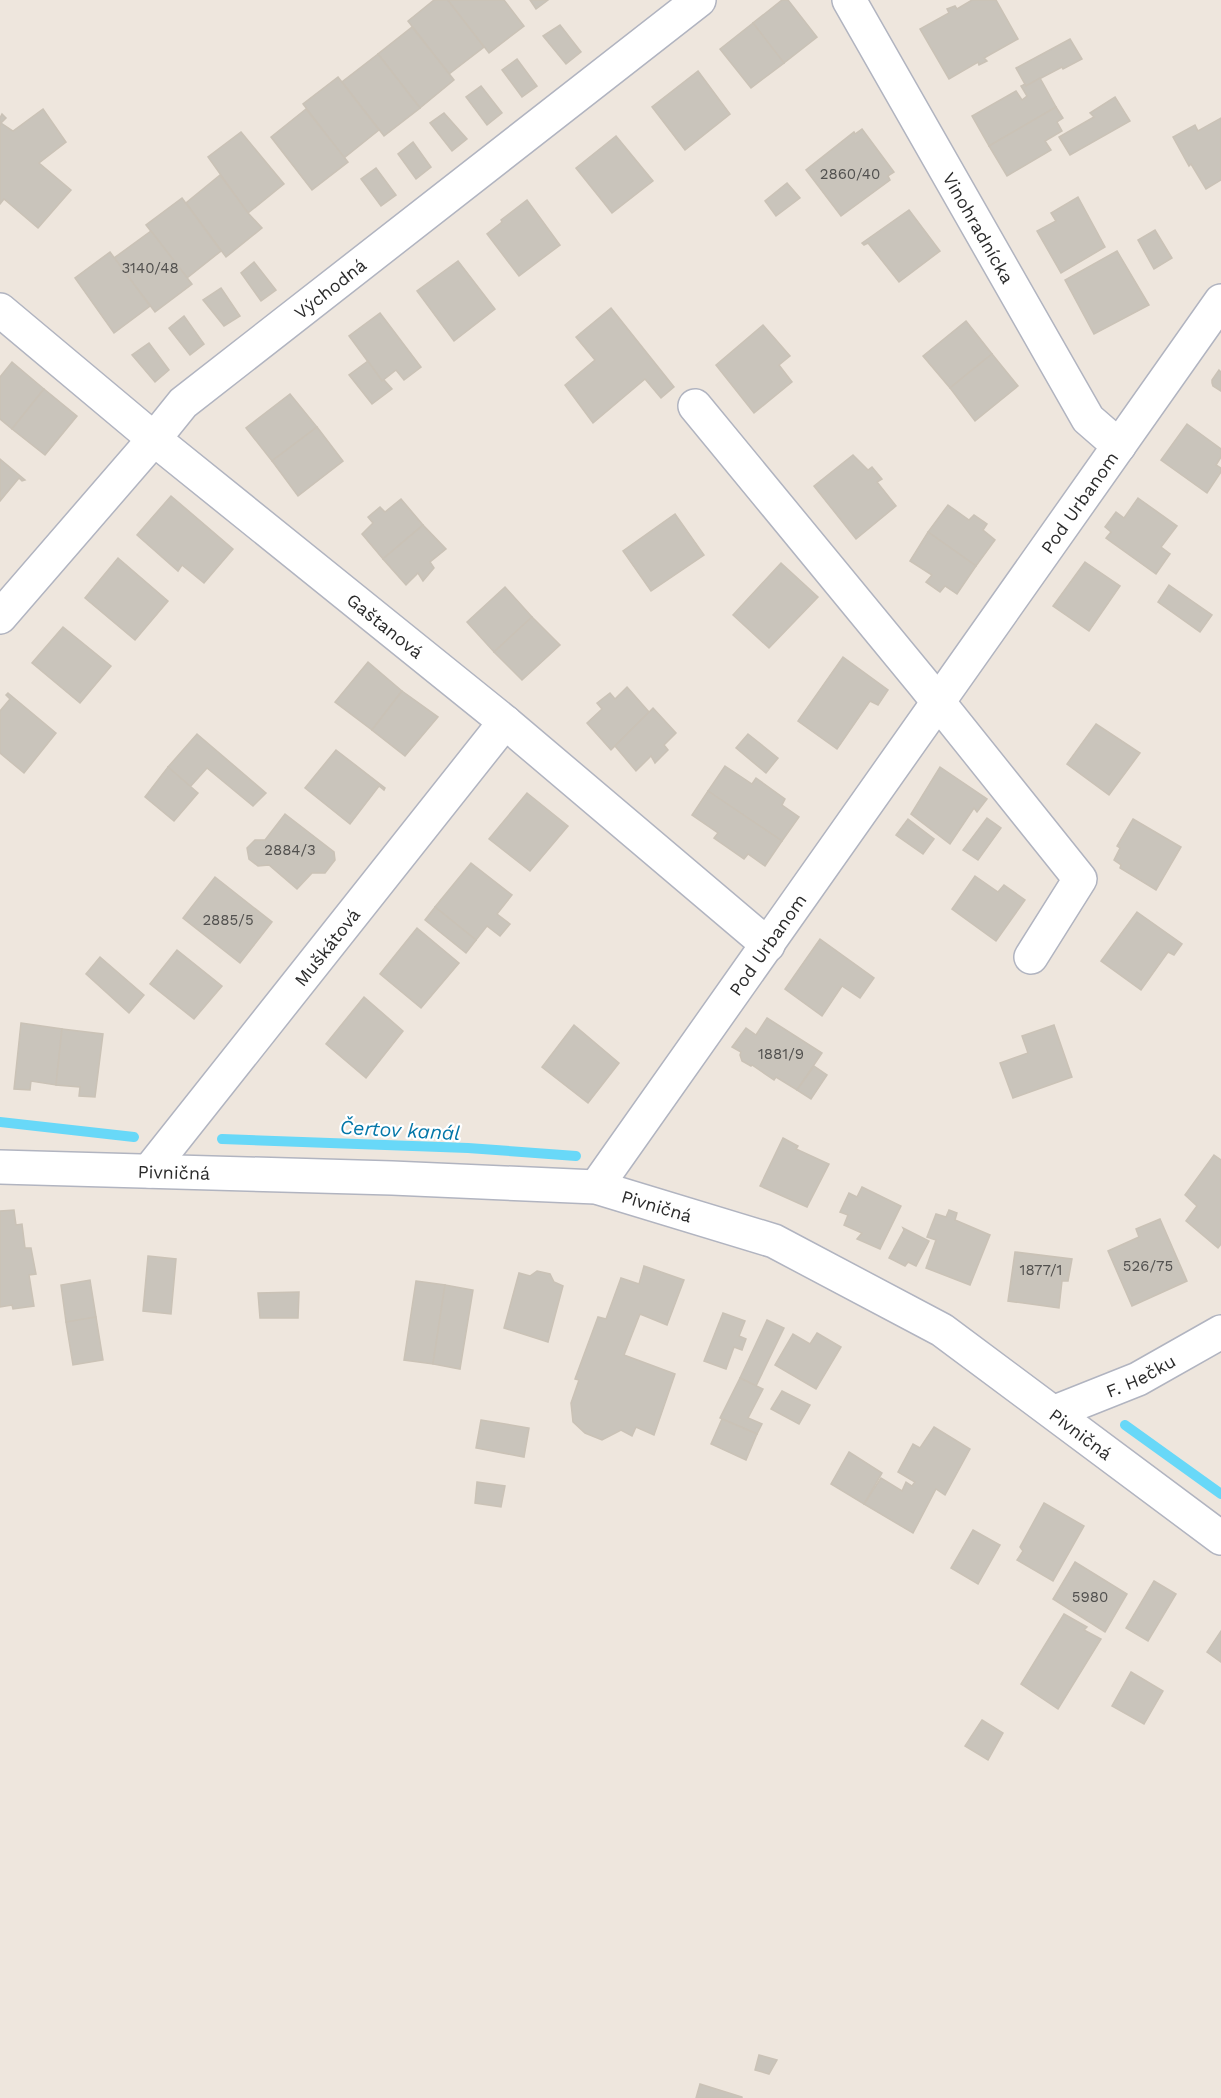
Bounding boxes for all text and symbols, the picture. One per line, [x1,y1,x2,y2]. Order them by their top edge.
house number: 2860/40 [820,165,880,183]
street label: Vinohradnícka [939,168,1019,287]
street label: Východná [290,254,370,323]
house number: 3140/48 [121,259,179,277]
street label: Pod Urbanom [1036,447,1122,557]
street label: Gaštanová [343,588,428,662]
house number: 2884/3 [264,841,316,859]
street label: Pod Urbanom [724,889,810,999]
street label: Muškátová [289,904,364,990]
house number: 2885/5 [202,911,254,929]
house number: 1881/9 [758,1045,804,1063]
water label: Čertov kanál [339,1115,461,1145]
street label: Pivničná [137,1160,210,1183]
street label: Pivničná [619,1185,695,1226]
house number: 526/75 [1123,1257,1173,1275]
house number: 1877/1 [1020,1261,1062,1279]
street label: F. Hečku [1103,1350,1179,1401]
street label: Pivničná [1046,1404,1116,1464]
house number: 5980 [1072,1588,1108,1606]

